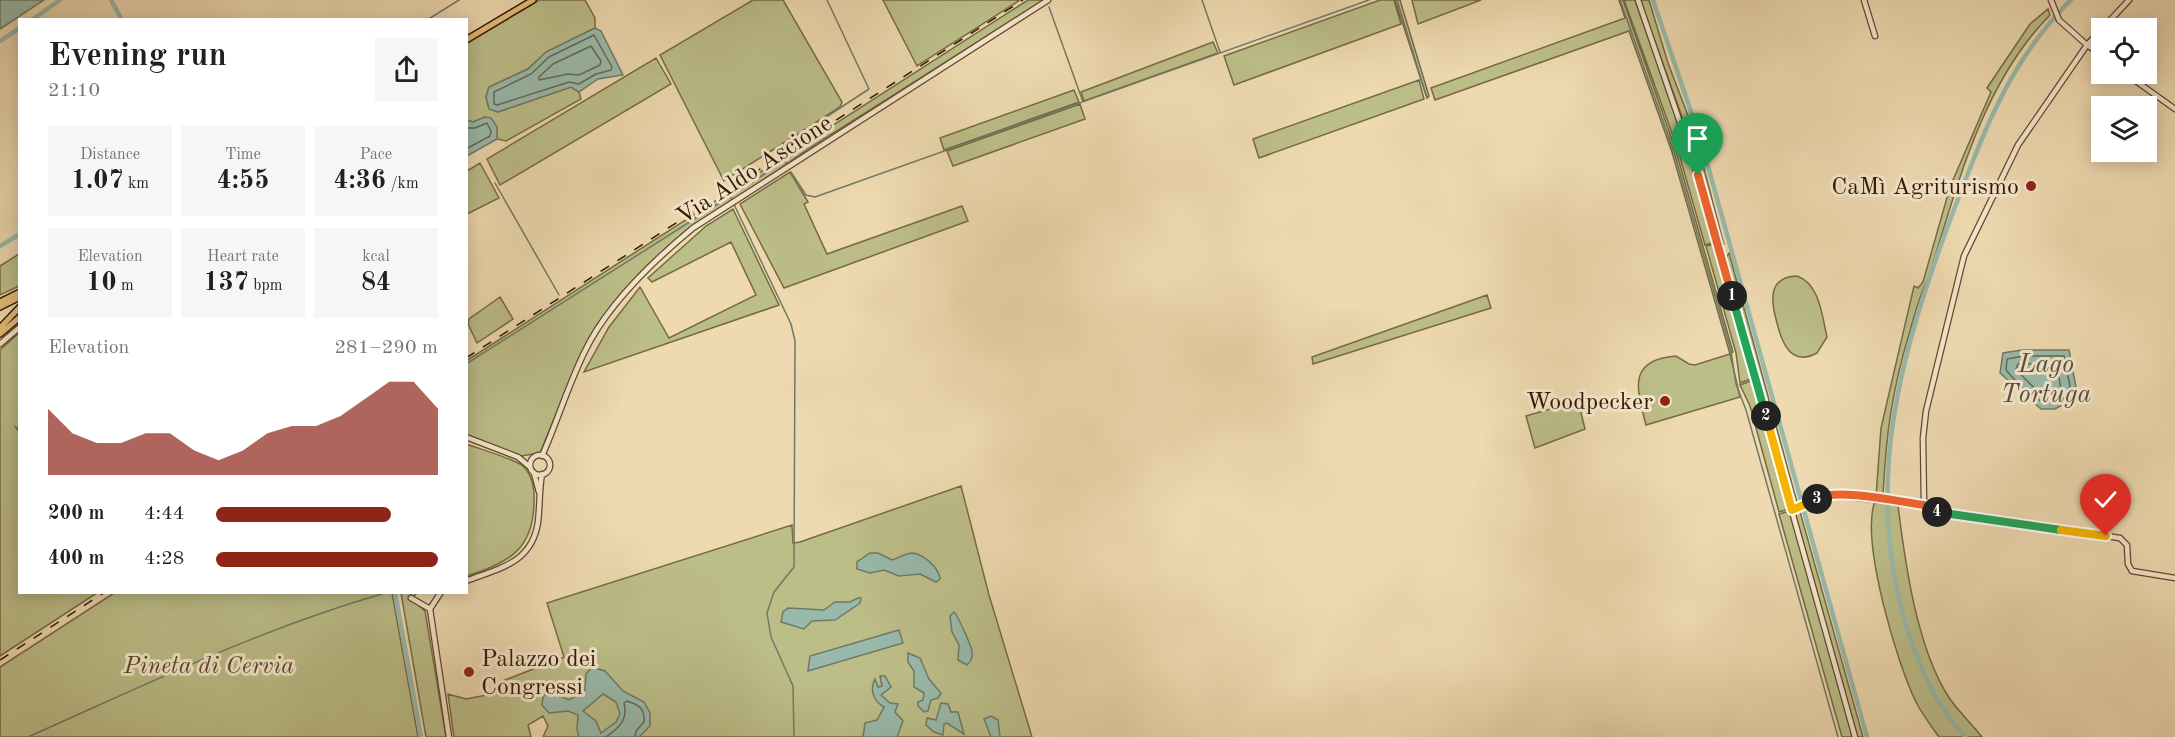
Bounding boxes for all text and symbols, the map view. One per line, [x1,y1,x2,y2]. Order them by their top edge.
map controls [2091,18,2157,162]
button: locate [2091,18,2157,84]
button: share [375,38,438,101]
text: Evening run [48,40,227,73]
text: 21:10 [48,81,100,101]
button: layers [2091,96,2157,162]
street label: Via Aldo Ascione [673,112,837,230]
pin [1672,113,1723,175]
icon: arrive [1681,122,1714,155]
text: Distance [80,147,140,163]
text: Time [225,147,261,163]
text: Pace [360,147,392,163]
text: 1.07 [71,168,124,194]
text: 4:55 [217,168,269,194]
text: 4:36 [333,168,386,194]
text: km [124,176,149,192]
text: /km [386,176,419,192]
place label: CaMì Agriturismo [1831,176,2019,200]
marker: CaMì Agriturismo [2024,179,2038,193]
text: Elevation [77,249,143,265]
text: Heart rate [207,249,279,265]
text: kcal [362,249,390,265]
text: 10 [86,270,116,296]
text: 137 [204,270,249,296]
text: 84 [361,270,391,296]
text: m [116,278,134,294]
text: bpm [249,278,282,294]
pin: 1 [1717,281,1747,311]
text: 1 [1727,288,1737,304]
text: Elevation [48,338,129,358]
text: 281–290 m [335,338,438,358]
water label: Lago Tortuga [2001,352,2091,408]
place label: Woodpecker [1526,391,1653,415]
marker: Woodpecker [1658,394,1672,408]
pin: 2 [1751,401,1781,431]
text: 2 [1761,408,1771,424]
pin [2080,474,2131,536]
icon: check [2089,483,2122,516]
pin: 3 [1802,484,1832,514]
text: 3 [1812,491,1822,507]
pin: 4 [1922,497,1952,527]
text: 200 m [48,504,104,524]
text: 4:44 [144,504,184,524]
text: 4 [1932,504,1942,520]
text: 400 m [48,549,104,569]
text: 4:28 [144,549,184,569]
place label: Palazzo dei Congressi [481,648,596,700]
park label: Pineta di Cervia [123,655,294,679]
marker: Palazzo dei Congressi [462,665,476,679]

